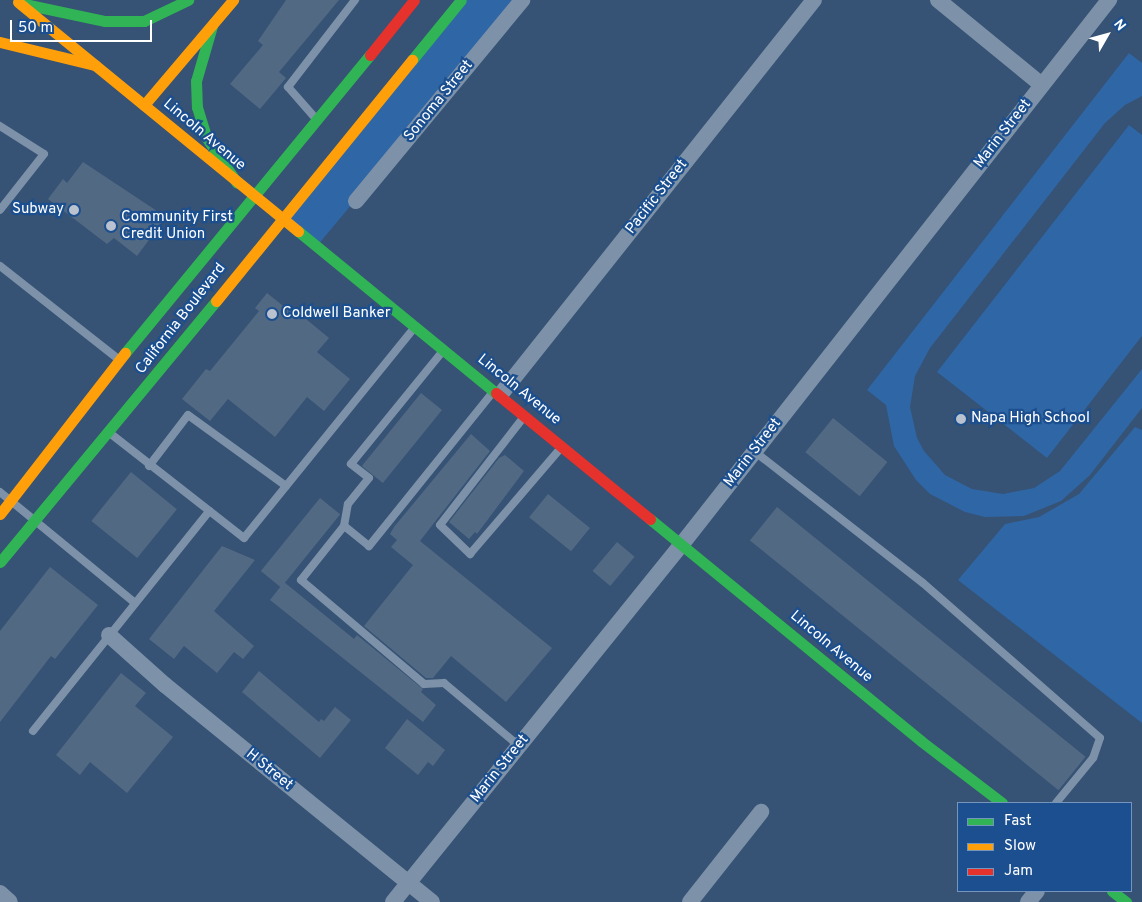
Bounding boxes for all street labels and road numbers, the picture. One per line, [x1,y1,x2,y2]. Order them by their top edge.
street label: Sonoma Street [401,57,477,145]
street label: Lincoln Avenue [159,95,249,175]
street label: Marin Street [971,96,1035,172]
street label: Pacific Street [622,156,692,238]
street label: California Boulevard [132,260,230,378]
street label: Lincoln Avenue [473,351,565,429]
street label: Marin Street [721,415,785,491]
street label: Lincoln Avenue [786,607,876,687]
street label: Marin Street [467,731,533,807]
street label: H Street [242,746,296,794]

